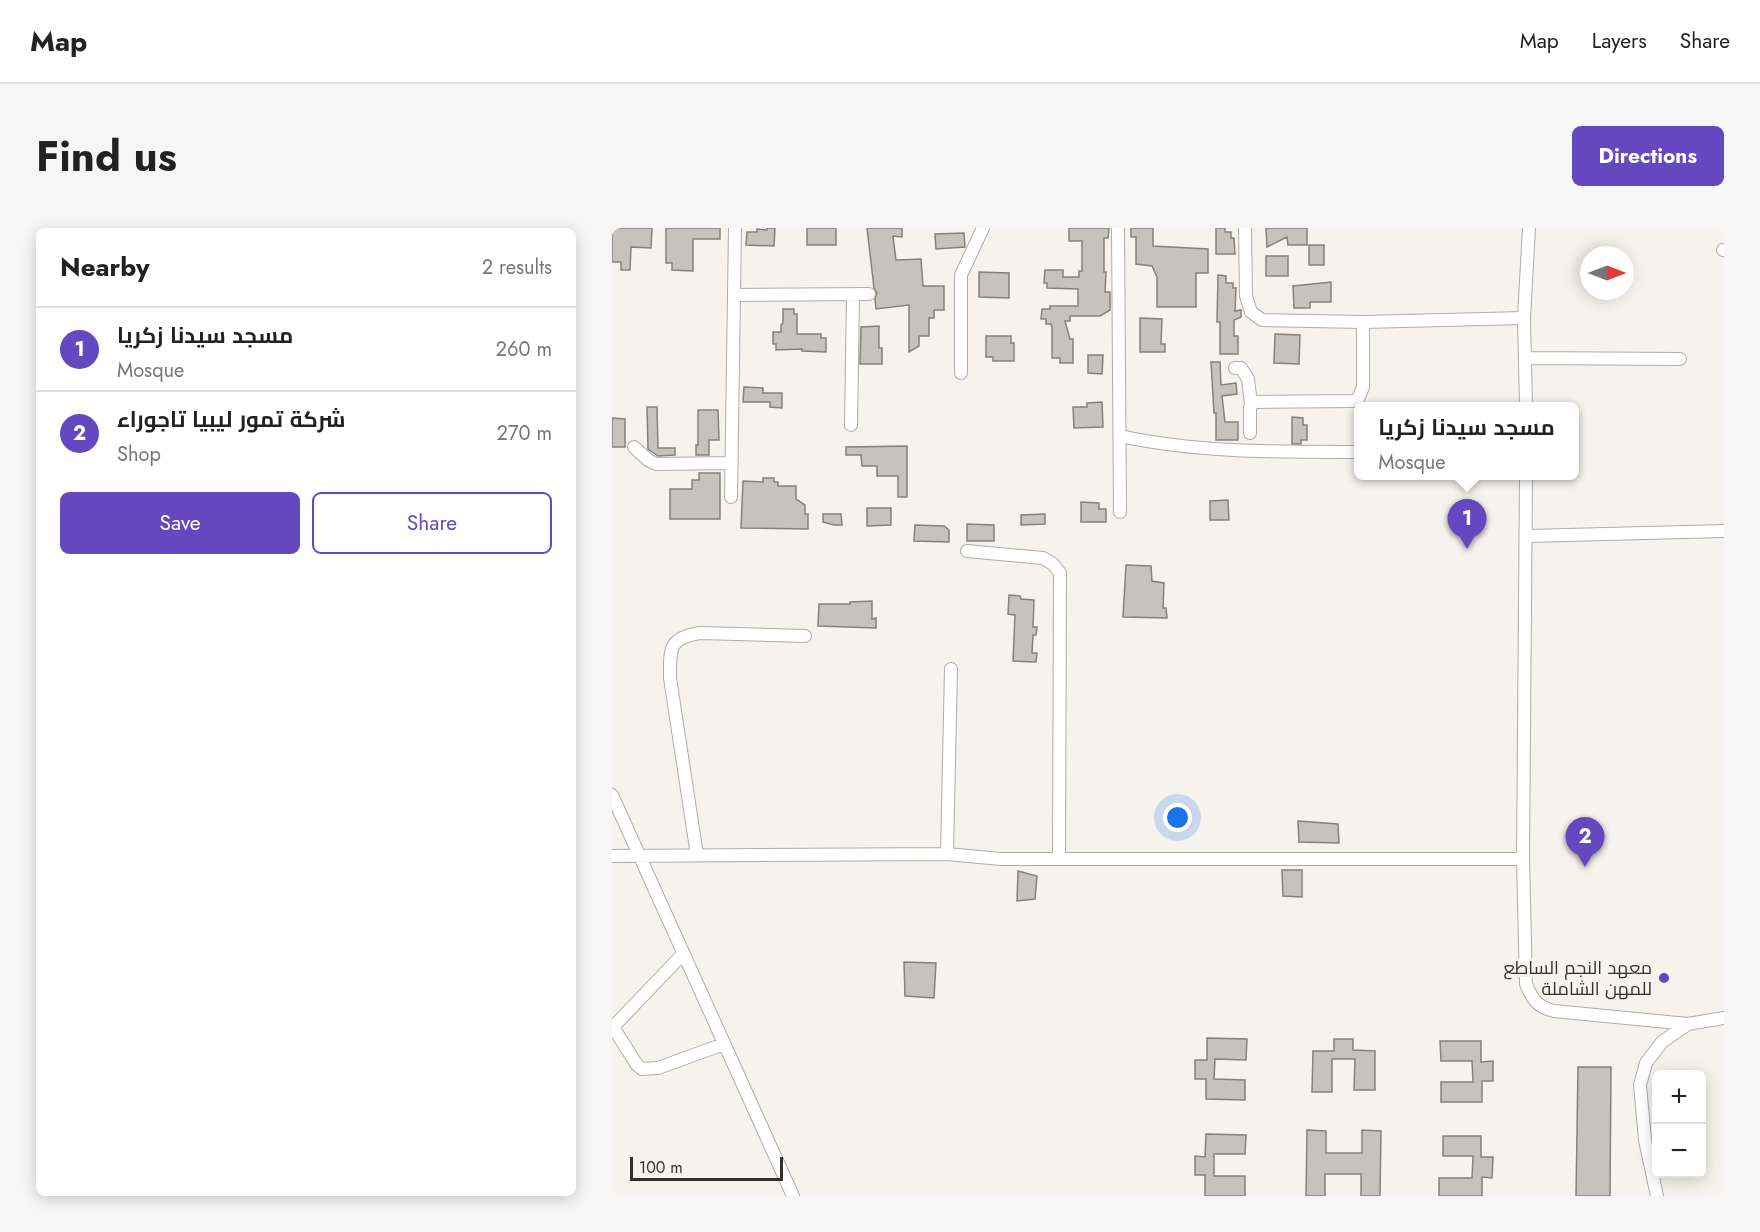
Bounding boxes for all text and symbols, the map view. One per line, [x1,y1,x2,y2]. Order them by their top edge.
text: Map [30,21,87,62]
text: Map [1520,26,1559,56]
text: Layers [1592,26,1647,56]
text: Share [1680,26,1730,56]
text: Find us [36,126,177,187]
button: Directions [1572,126,1724,186]
north arrow [1580,246,1634,300]
text: Nearby [60,248,149,286]
text: 2 results [482,253,552,282]
text: مسجد سيدنا زكريا [117,319,293,351]
text: 1 [74,335,85,364]
text: 260 m [496,335,552,364]
text: Mosque [117,356,184,385]
popup [1354,402,1579,480]
text: شركة تمور ليبيا تاجوراء [117,403,346,435]
text: مسجد سيدنا زكريا [1378,411,1555,443]
text: 2 [73,419,86,448]
text: 270 m [497,419,552,448]
text: Shop [117,440,161,469]
text: Mosque [1378,448,1446,477]
button: Save [60,492,300,554]
button: Share [312,492,552,554]
pin: 1 [1448,500,1486,549]
your location [1163,803,1192,832]
pin: 2 [1566,818,1604,867]
place label: معهد النجم الساطع للمهن الشاملة [1504,955,1652,1002]
marker: معهد النجم الساطع للمهن الشاملة [1657,971,1671,985]
map controls [1652,1070,1706,1178]
button: + [1652,1070,1706,1124]
button: − [1652,1124,1706,1178]
scale bar [630,1154,783,1182]
text: 100 m [639,1156,683,1179]

